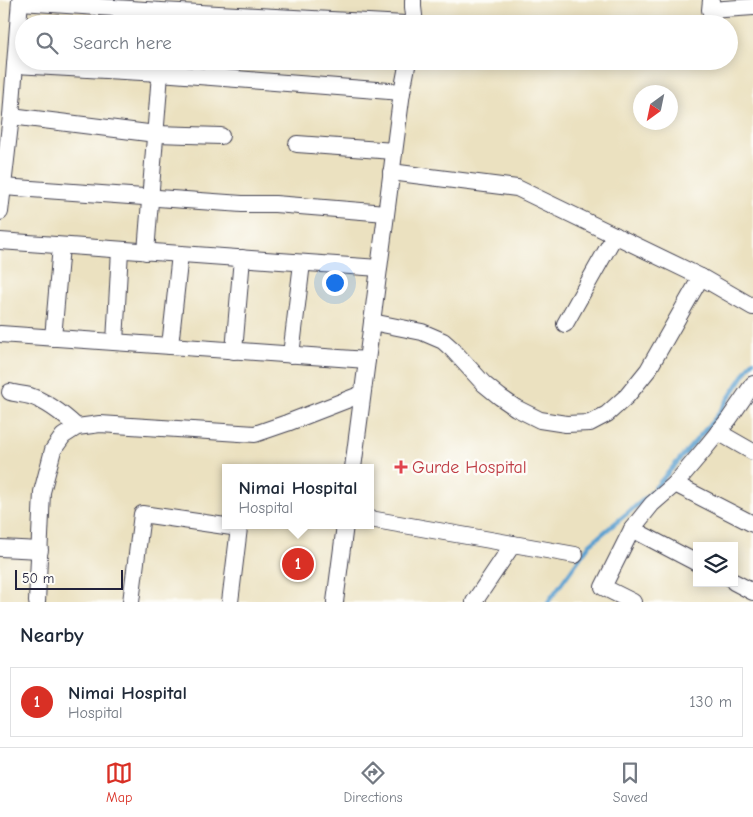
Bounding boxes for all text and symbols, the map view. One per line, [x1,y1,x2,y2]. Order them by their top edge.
search box [15,15,738,70]
icon: search [33,29,61,57]
text: Search here [73,32,172,54]
north arrow [633,85,678,130]
your location [322,270,348,296]
place label: Gurde Hospital [412,457,527,478]
marker: Gurde Hospital [394,460,408,474]
popup [222,464,374,529]
text: Nimai Hospital [238,477,358,499]
text: Hospital [238,499,293,517]
map controls [693,542,738,587]
button: layers [693,542,738,587]
pin: 1 [282,545,314,583]
scale bar [15,567,122,590]
text: 50 m [22,570,54,587]
text: Nearby [20,623,84,647]
text: Nimai Hospital [68,682,187,704]
text: 1 [34,693,40,711]
text: 130 m [689,693,732,711]
text: Hospital [68,704,123,722]
tab: Map [105,759,133,806]
tab: Directions [343,759,403,806]
tab: Saved [613,759,648,806]

